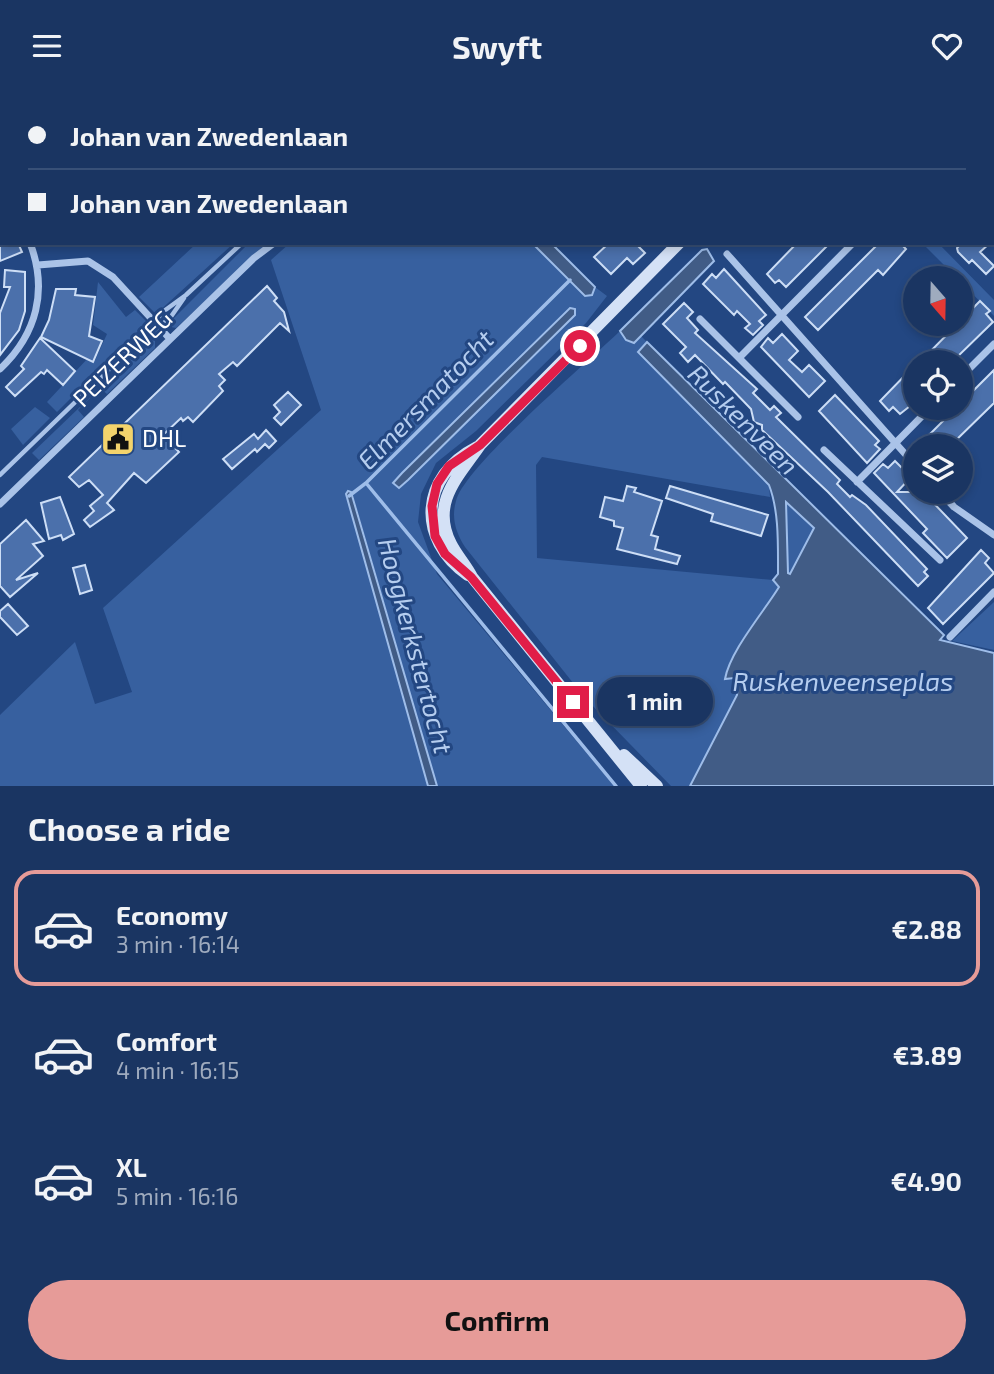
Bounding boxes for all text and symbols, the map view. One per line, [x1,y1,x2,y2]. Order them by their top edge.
icon: menu [28,27,66,65]
text: Swyft [452,27,542,65]
icon: heart [928,27,966,65]
text: Johan van Zwedenlaan [70,120,348,151]
text: Johan van Zwedenlaan [70,187,348,218]
north arrow [903,266,973,336]
map controls [903,266,973,504]
street label: PEIZERWEG [66,303,178,412]
water label: Elmersmatocht [351,323,499,475]
route start [564,330,596,362]
button: locate [903,350,973,420]
water label: Ruskenveen [683,357,806,480]
public building icon: DHL [99,420,137,458]
place label: DHL [142,423,186,452]
button: layers [903,434,973,504]
water label: Hoogkerkstertocht [373,534,460,757]
water label: Ruskenveenseplas [733,665,953,696]
callout: 1 min [598,677,713,727]
route end [557,686,589,718]
text: 1 min [627,687,683,715]
text: Choose a ride [28,809,231,847]
icon: car [32,897,95,960]
text: Economy [116,899,228,930]
text: €2.88 [891,913,962,944]
text: 3 min · 16:14 [116,930,240,958]
icon: car [32,1023,95,1086]
text: Comfort [116,1025,217,1056]
text: €3.89 [893,1039,962,1070]
text: 4 min · 16:15 [116,1056,239,1084]
icon: car [32,1149,95,1212]
text: XL [116,1151,147,1182]
text: €4.90 [891,1165,962,1196]
text: 5 min · 16:16 [116,1182,238,1210]
button: Confirm [28,1280,966,1360]

